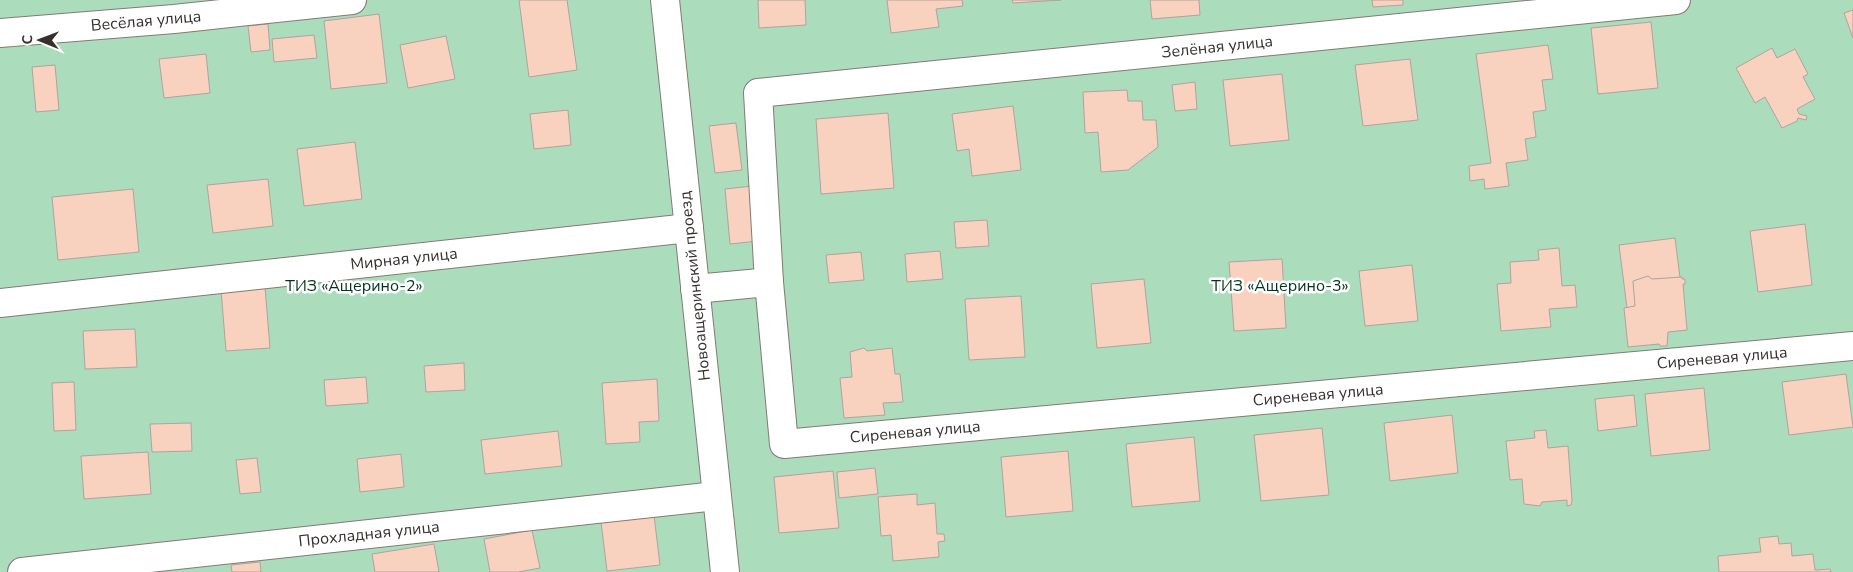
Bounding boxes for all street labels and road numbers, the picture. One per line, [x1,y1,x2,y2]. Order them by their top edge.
street label: Весёлая улица [90,5,202,37]
street label: Зелёная улица [1160,30,1274,64]
street label: Новоащеринский проезд [674,190,716,382]
street label: Мирная улица [349,242,459,276]
street label: Сиреневая улица [1656,341,1788,375]
street label: Сиреневая улица [1252,378,1384,412]
street label: Сиреневая улица [849,415,981,449]
street label: Прохладная улица [297,516,441,552]

